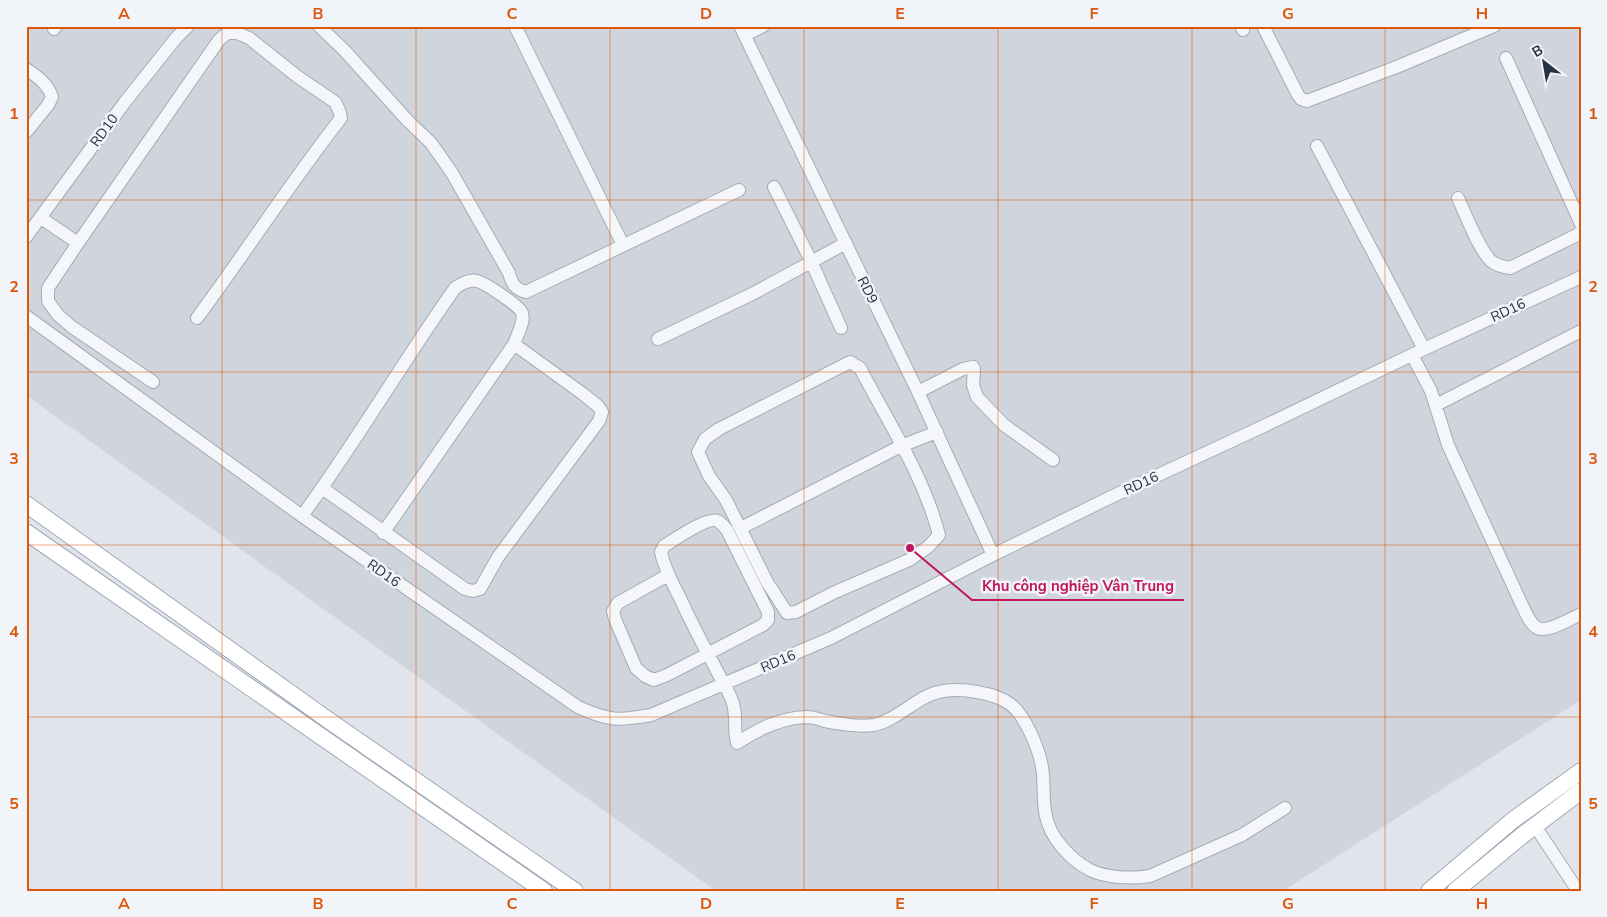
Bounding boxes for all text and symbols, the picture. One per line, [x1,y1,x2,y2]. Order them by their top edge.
text: A [118,3,130,25]
text: B [312,3,324,25]
text: C [507,3,518,25]
text: D [700,3,712,25]
text: E [895,3,905,25]
text: F [1090,3,1099,25]
text: G [1282,3,1294,25]
text: H [1476,3,1488,25]
north arrow [1520,38,1570,88]
text: B [1529,41,1547,62]
text: 1 [9,103,19,125]
text: 1 [1588,103,1598,125]
street label: RD10 [86,110,123,151]
street label: RD9 [853,273,882,307]
text: 2 [9,276,19,298]
text: 2 [1588,276,1598,298]
street label: RD16 [1488,294,1529,327]
text: 3 [9,448,19,470]
text: 3 [1588,448,1598,470]
street label: RD16 [1121,467,1162,500]
street label: RD16 [363,555,404,592]
callout: Khu công nghiệp Vân Trung [972,570,1184,600]
text: Khu công nghiệp Vân Trung [982,576,1174,596]
text: 4 [9,621,19,643]
text: 4 [1588,621,1598,643]
street label: RD16 [758,646,799,677]
text: 5 [9,793,19,815]
text: 5 [1588,793,1598,815]
text: A [118,893,130,915]
text: B [312,893,324,915]
text: C [507,893,518,915]
text: D [700,893,712,915]
text: E [895,893,905,915]
text: F [1090,893,1099,915]
text: G [1282,893,1294,915]
text: H [1476,893,1488,915]

